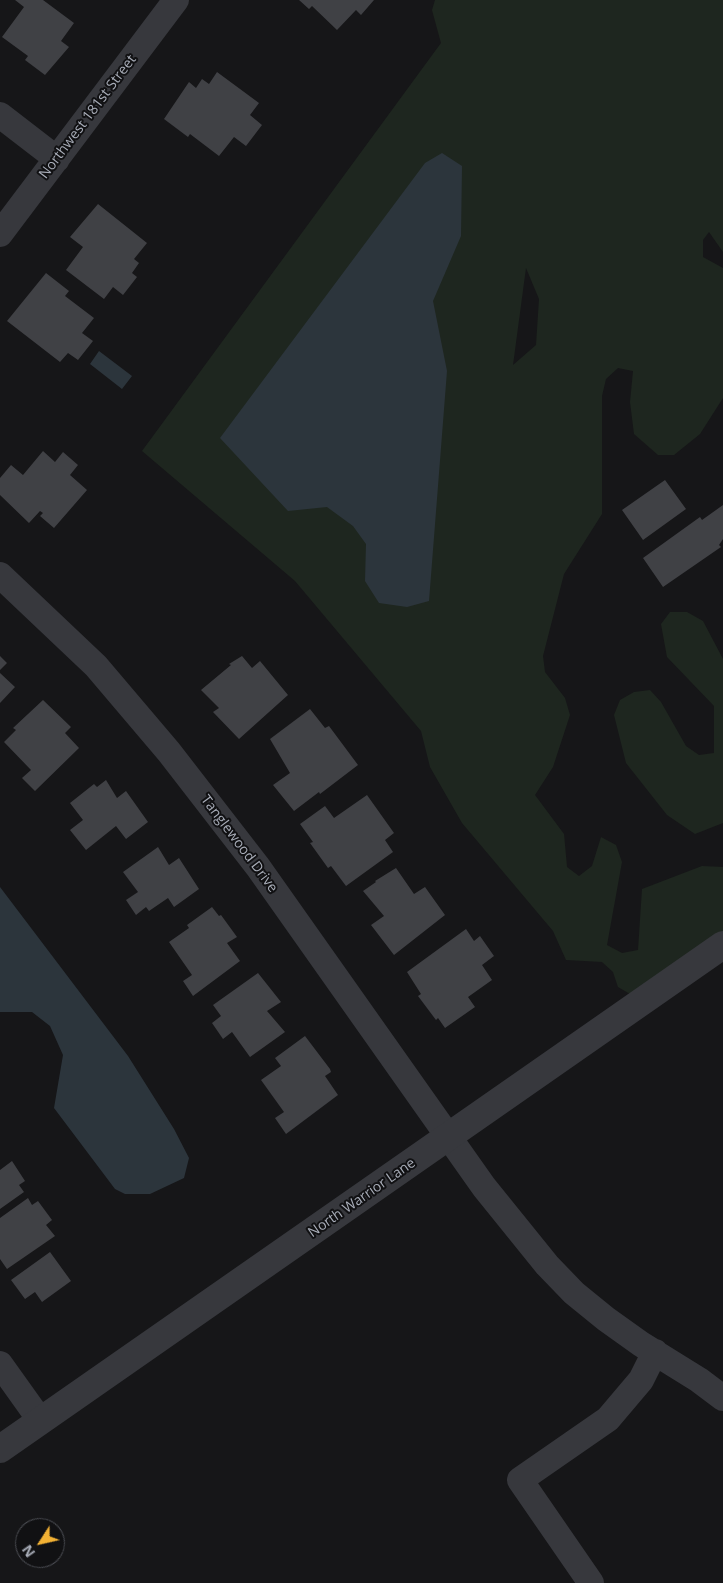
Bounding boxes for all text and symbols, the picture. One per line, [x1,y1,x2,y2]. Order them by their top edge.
street label: Northwest 181st Street [36,52,140,182]
street label: Tanglewood Drive [197,792,281,896]
street label: North Warrior Lane [305,1155,419,1241]
north arrow [15,1518,65,1568]
text: N [17,1541,39,1561]

